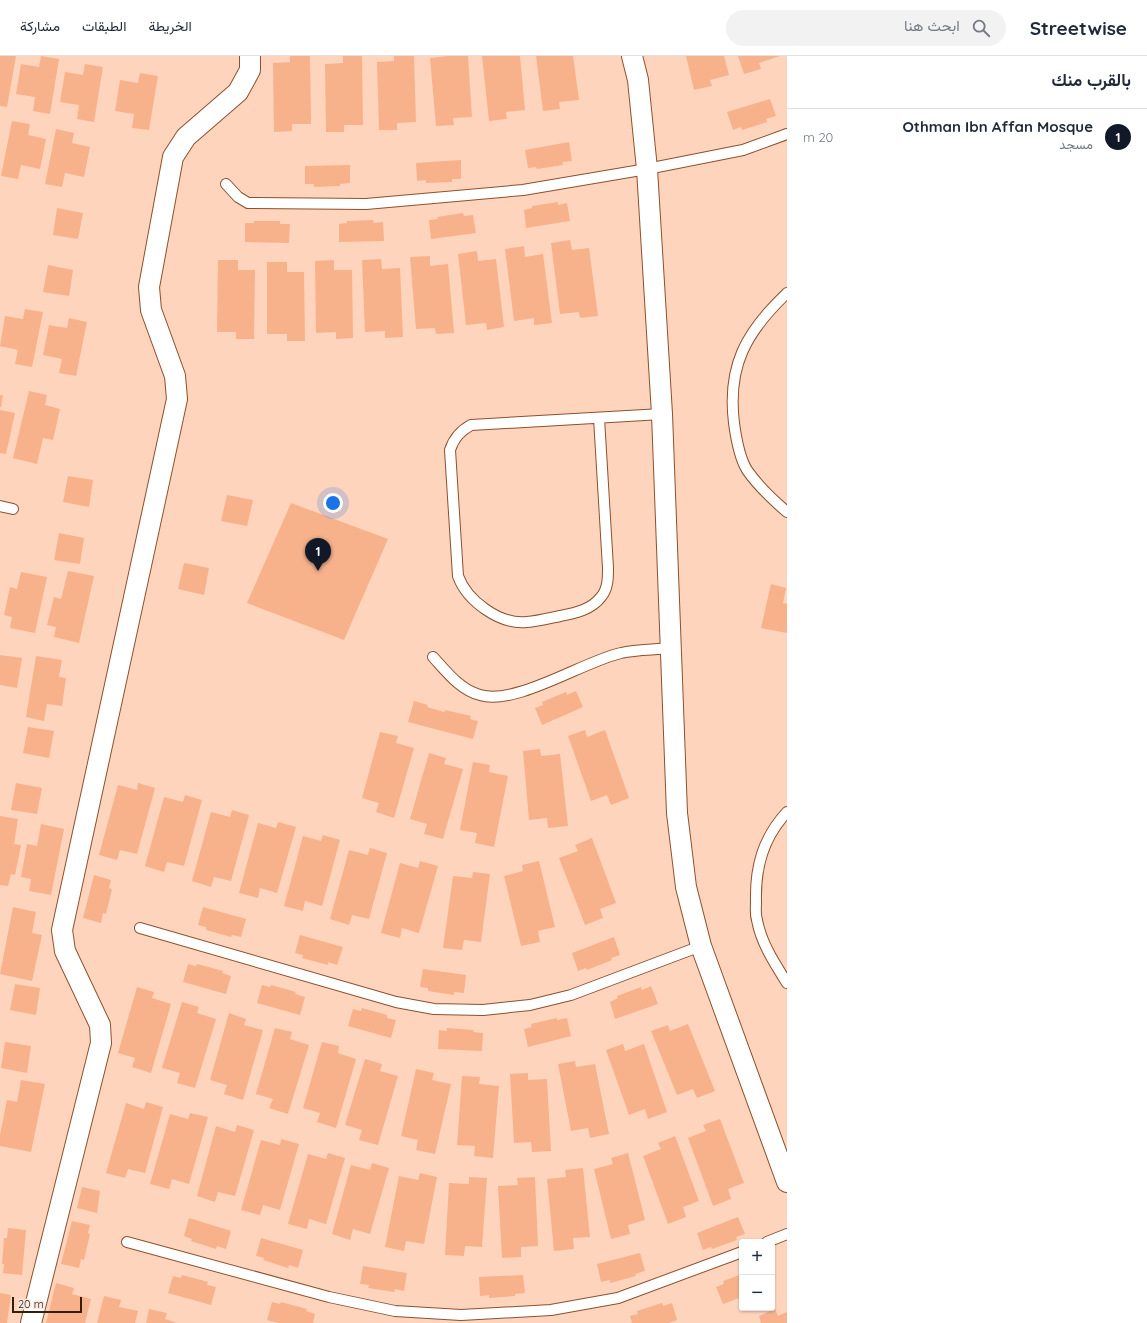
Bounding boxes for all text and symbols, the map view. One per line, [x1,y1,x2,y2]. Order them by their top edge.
search box [726,10,1006,46]
text: ابحث هنا [904,16,960,35]
text: Streetwise [1030,16,1127,40]
text: مشاركة [20,17,60,35]
text: الطبقات [82,17,126,35]
text: الخريطة [148,17,192,35]
icon: search [970,17,992,39]
text: بالقرب منك [1052,69,1131,90]
text: Othman Ibn Affan Mosque [902,117,1093,136]
text: 20 m [803,129,833,145]
text: 1 [1115,129,1121,145]
text: مسجد [1059,136,1093,152]
your location [323,493,343,513]
pin: 1 [305,538,331,571]
map controls [739,1239,775,1311]
button: + [739,1239,775,1275]
button: − [739,1275,775,1311]
scale bar [12,1295,82,1314]
text: 20 m [18,1297,44,1311]

